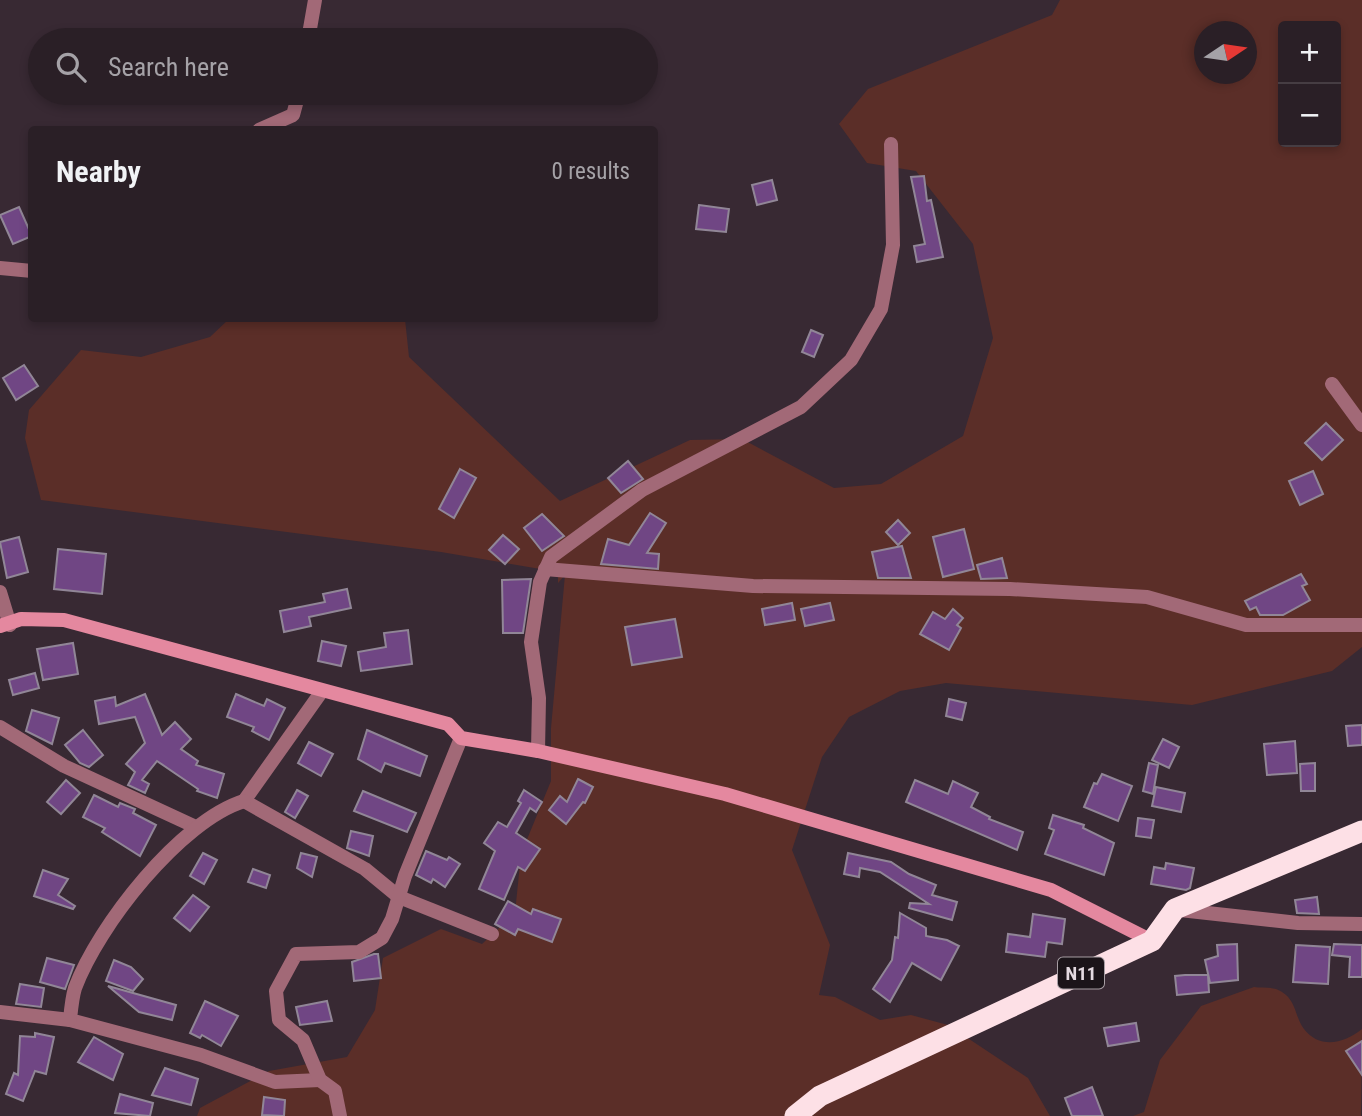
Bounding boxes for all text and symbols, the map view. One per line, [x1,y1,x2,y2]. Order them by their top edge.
north arrow [1194,21,1257,84]
map controls [1278,21,1341,147]
button: + [1278,21,1341,84]
search box [28,28,658,105]
icon: search [52,48,90,86]
text: Search here [108,52,229,82]
button: − [1278,84,1341,147]
text: Nearby [56,154,141,189]
text: 0 results [552,158,630,185]
road number: N11 [1058,958,1104,988]

